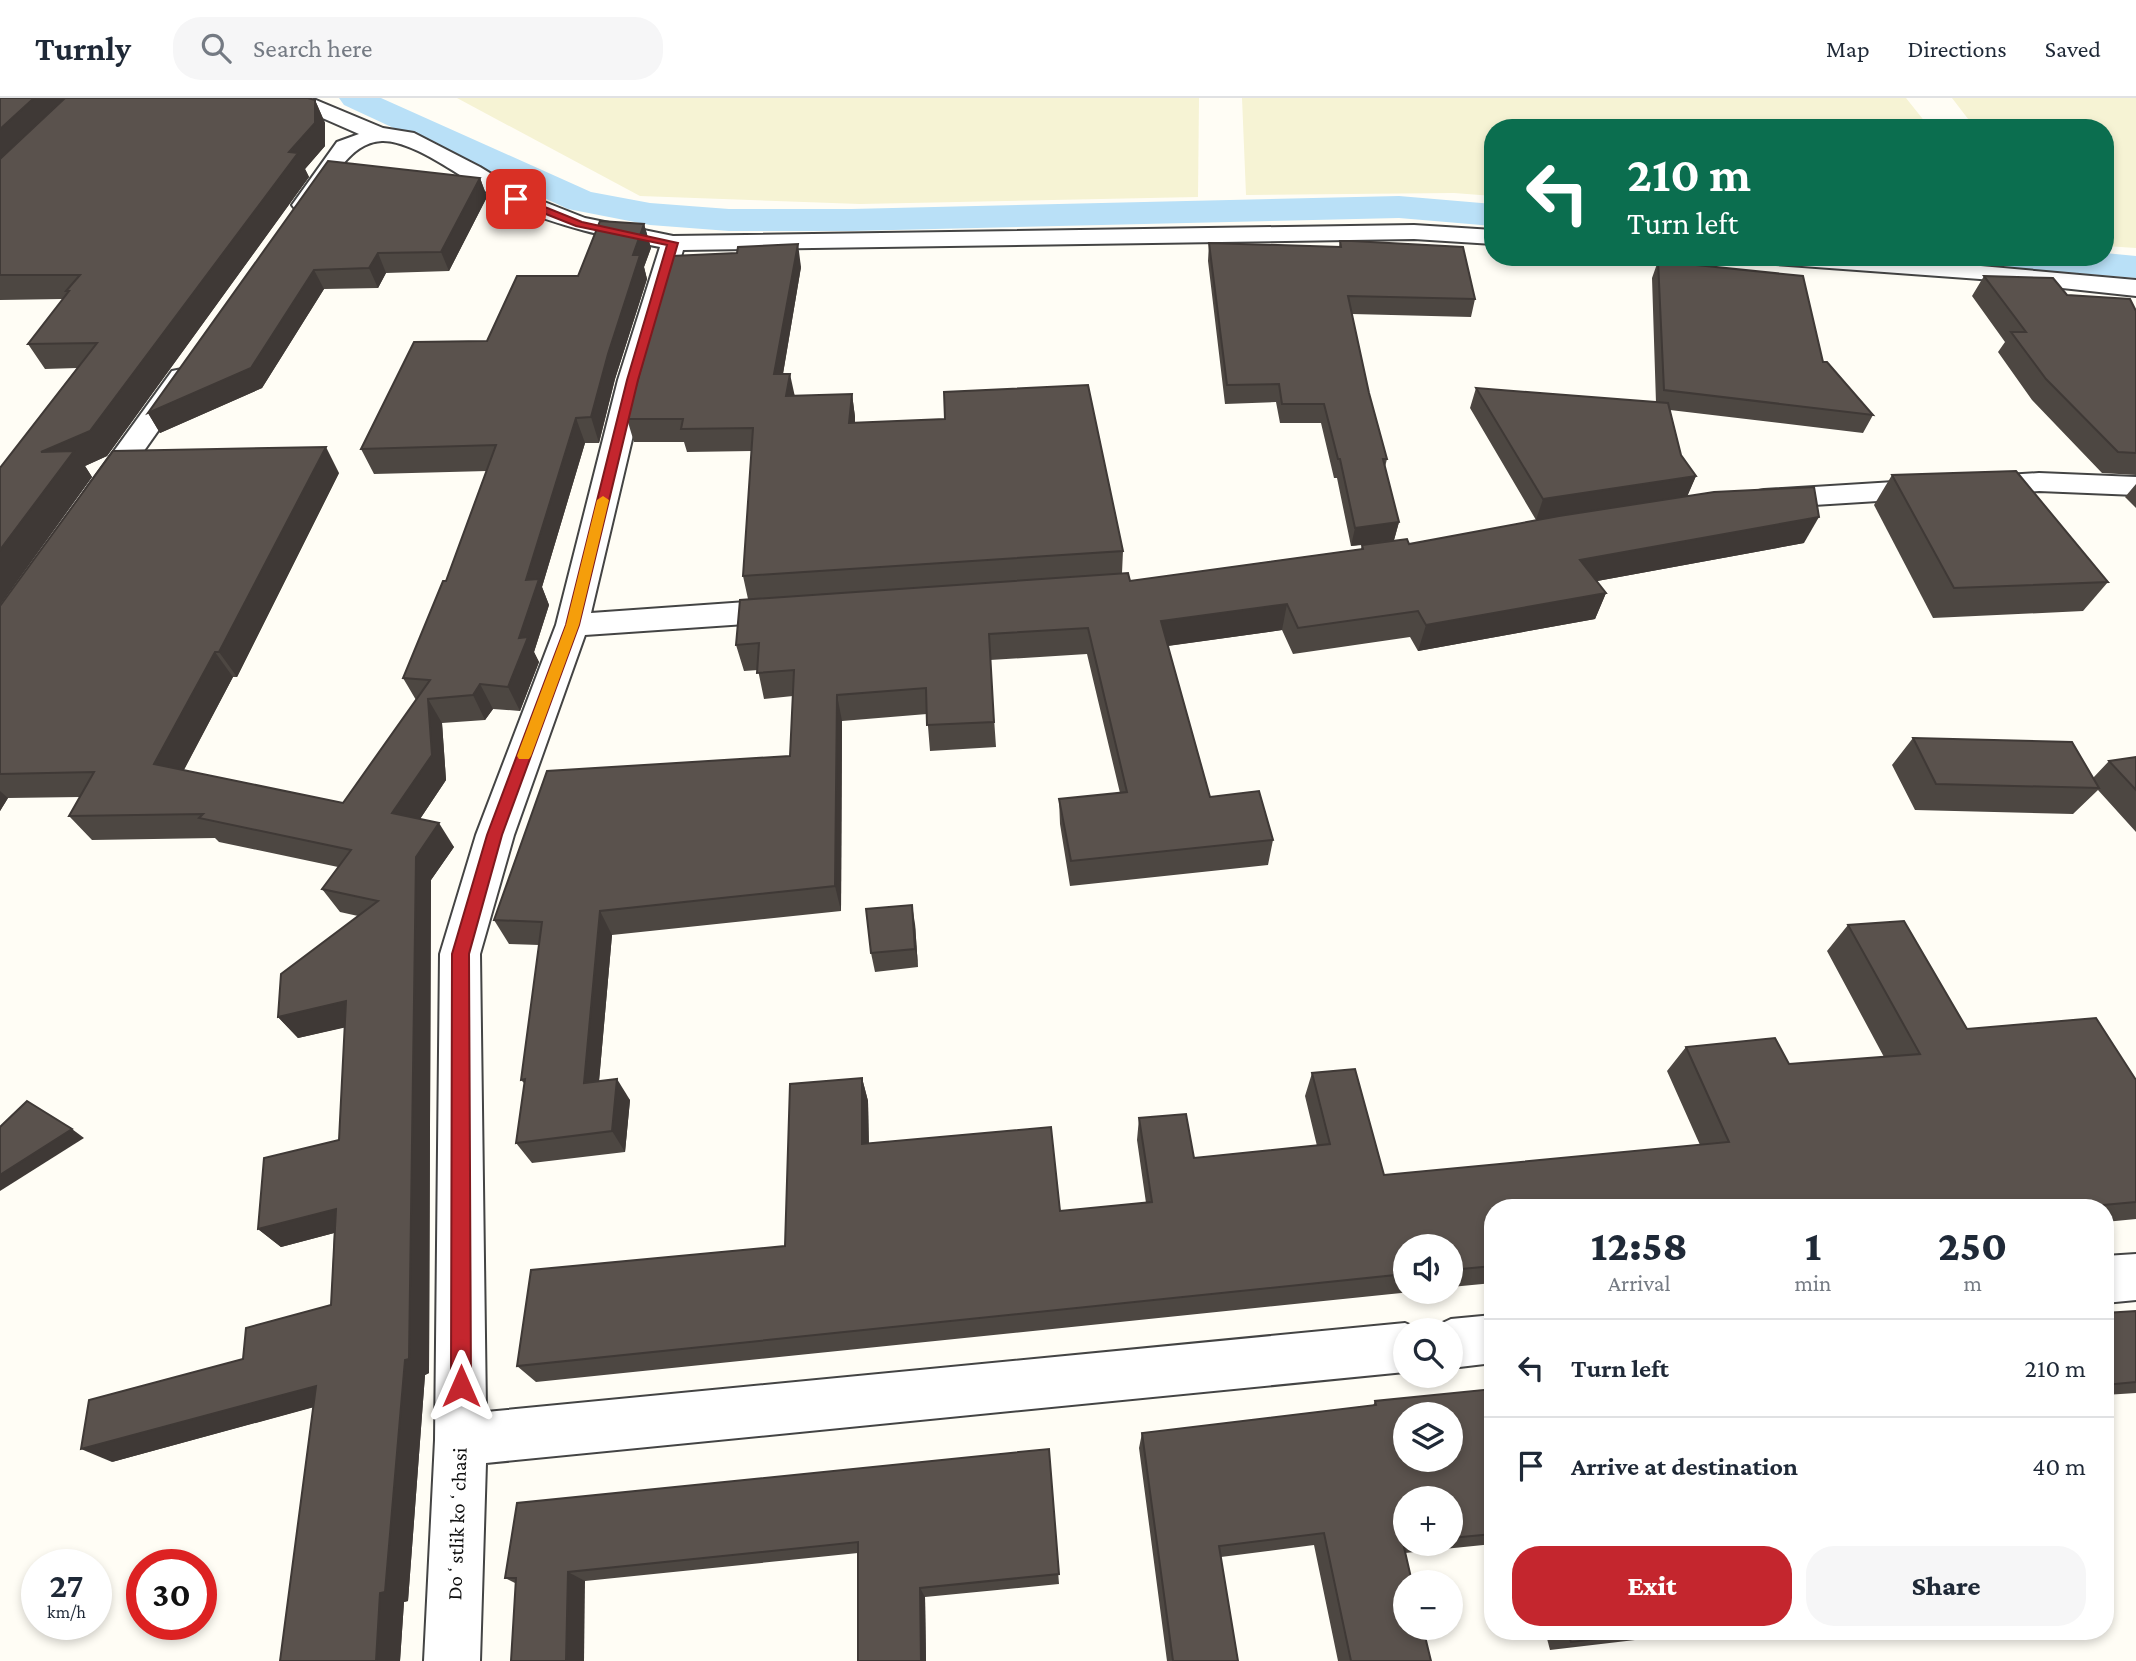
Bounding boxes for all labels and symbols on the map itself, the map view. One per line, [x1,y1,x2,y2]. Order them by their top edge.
pin [486,169,546,229]
position arrow [424,1349,498,1423]
street label: Doʻstlik koʻchasi [442,1447,472,1601]
speed limit sign: 30 [126,1549,217,1640]

